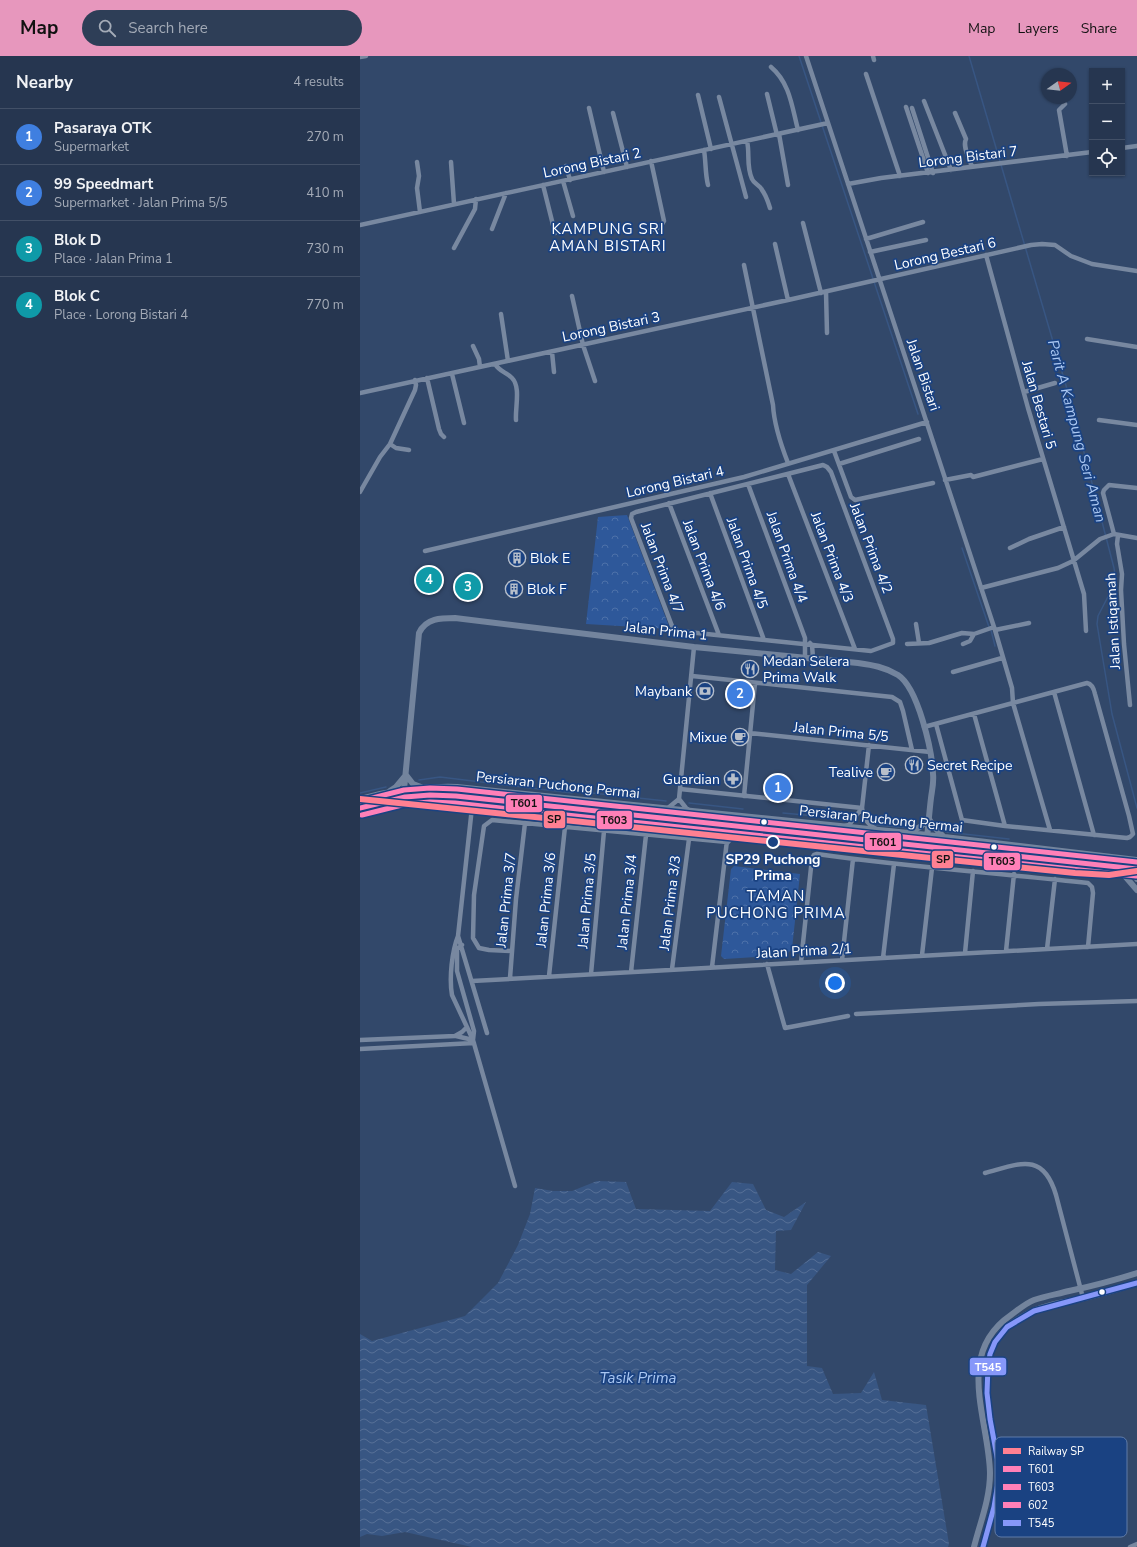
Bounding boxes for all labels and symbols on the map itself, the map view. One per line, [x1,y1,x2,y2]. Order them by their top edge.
north arrow [1041,68,1077,104]
street label: Lorong Bistari 7 [917,141,1019,173]
street label: Lorong Bistari 2 [541,143,643,183]
district label: KAMPUNG SRI AMAN BISTARI [549,219,667,256]
street label: Lorong Bestari 6 [892,233,998,275]
street label: Lorong Bistari 3 [560,307,662,347]
street label: Jalan Bistari [901,335,944,414]
water label: Parit A Kampung Seri Aman [1043,337,1111,525]
street label: Jalan Bestari 5 [1017,358,1061,451]
street label: Lorong Bistari 4 [624,462,726,502]
street label: Jalan Prima 4/2 [845,499,897,596]
street label: Jalan Prima 4/4 [761,508,812,605]
street label: Jalan Prima 4/3 [806,508,858,605]
street label: Jalan Prima 4/5 [721,514,772,611]
street label: Jalan Prima 4/6 [678,516,730,613]
street label: Jalan Prima 4/7 [636,519,688,616]
building icon: Blok E [507,548,527,568]
place label: Blok E [530,549,570,568]
pin: 4 [416,565,442,595]
pin: 3 [455,572,481,602]
street label: Jalan Istiqamah [1101,572,1125,671]
building icon: Blok F [504,579,524,599]
place label: Blok F [527,580,567,599]
street label: Jalan Prima 1 [623,617,708,645]
place label: Medan Selera Prima Walk [763,652,850,687]
restaurant icon: Medan Selera Prima Walk [740,659,760,679]
pin: 2 [727,679,753,709]
bank icon: Maybank [695,681,715,701]
place label: Maybank [635,682,693,701]
street label: Jalan Prima 5/5 [791,717,890,746]
cafe icon: Mixue [730,727,750,747]
place label: Mixue [689,728,727,747]
restaurant icon: Secret Recipe [904,755,924,775]
place label: Secret Recipe [927,756,1012,775]
cafe icon: Tealive [876,762,896,782]
place label: Tealive [829,763,873,782]
street label: Persiaran Puchong Permai [475,767,641,803]
pharmacy icon: Guardian [723,769,743,789]
place label: Guardian [663,770,720,789]
pin: 1 [765,773,791,803]
line badge: T601 [505,794,543,813]
text: T601 [511,796,537,811]
street label: Persiaran Puchong Permai [798,801,964,837]
line badge: SP [543,810,566,829]
line badge: T603 [596,810,633,830]
text: SP [547,812,561,827]
text: T603 [601,813,627,828]
unlabelled marker [759,817,769,827]
line badge: T601 [864,832,902,851]
marker: SP29 Puchong Prima [766,835,780,849]
text: T601 [870,835,896,850]
unlabelled marker [989,842,999,852]
place label: SP29 Puchong Prima [725,850,821,885]
line badge: SP [931,850,954,869]
street label: Jalan Prima 3/7 [491,851,520,950]
street label: Jalan Prima 3/6 [531,851,560,950]
street label: Jalan Prima 3/5 [573,852,601,951]
text: SP [936,852,950,867]
line badge: T603 [983,852,1021,871]
street label: Jalan Prima 3/4 [612,853,641,952]
street label: Jalan Prima 3/3 [655,854,685,953]
text: T603 [989,854,1015,869]
district label: TAMAN PUCHONG PRIMA [706,886,846,923]
street label: Jalan Prima 2/1 [755,939,852,963]
your location [825,973,845,993]
unlabelled marker [1097,1287,1107,1297]
line badge: T545 [969,1357,1007,1376]
text: T545 [975,1360,1002,1375]
water label: Tasik Prima [600,1368,676,1388]
legend [995,1437,1127,1537]
text: Railway SP [1028,1444,1084,1459]
text: T601 [1028,1462,1054,1477]
text: T603 [1028,1480,1054,1495]
text: 602 [1028,1498,1048,1513]
text: T545 [1028,1516,1055,1531]

